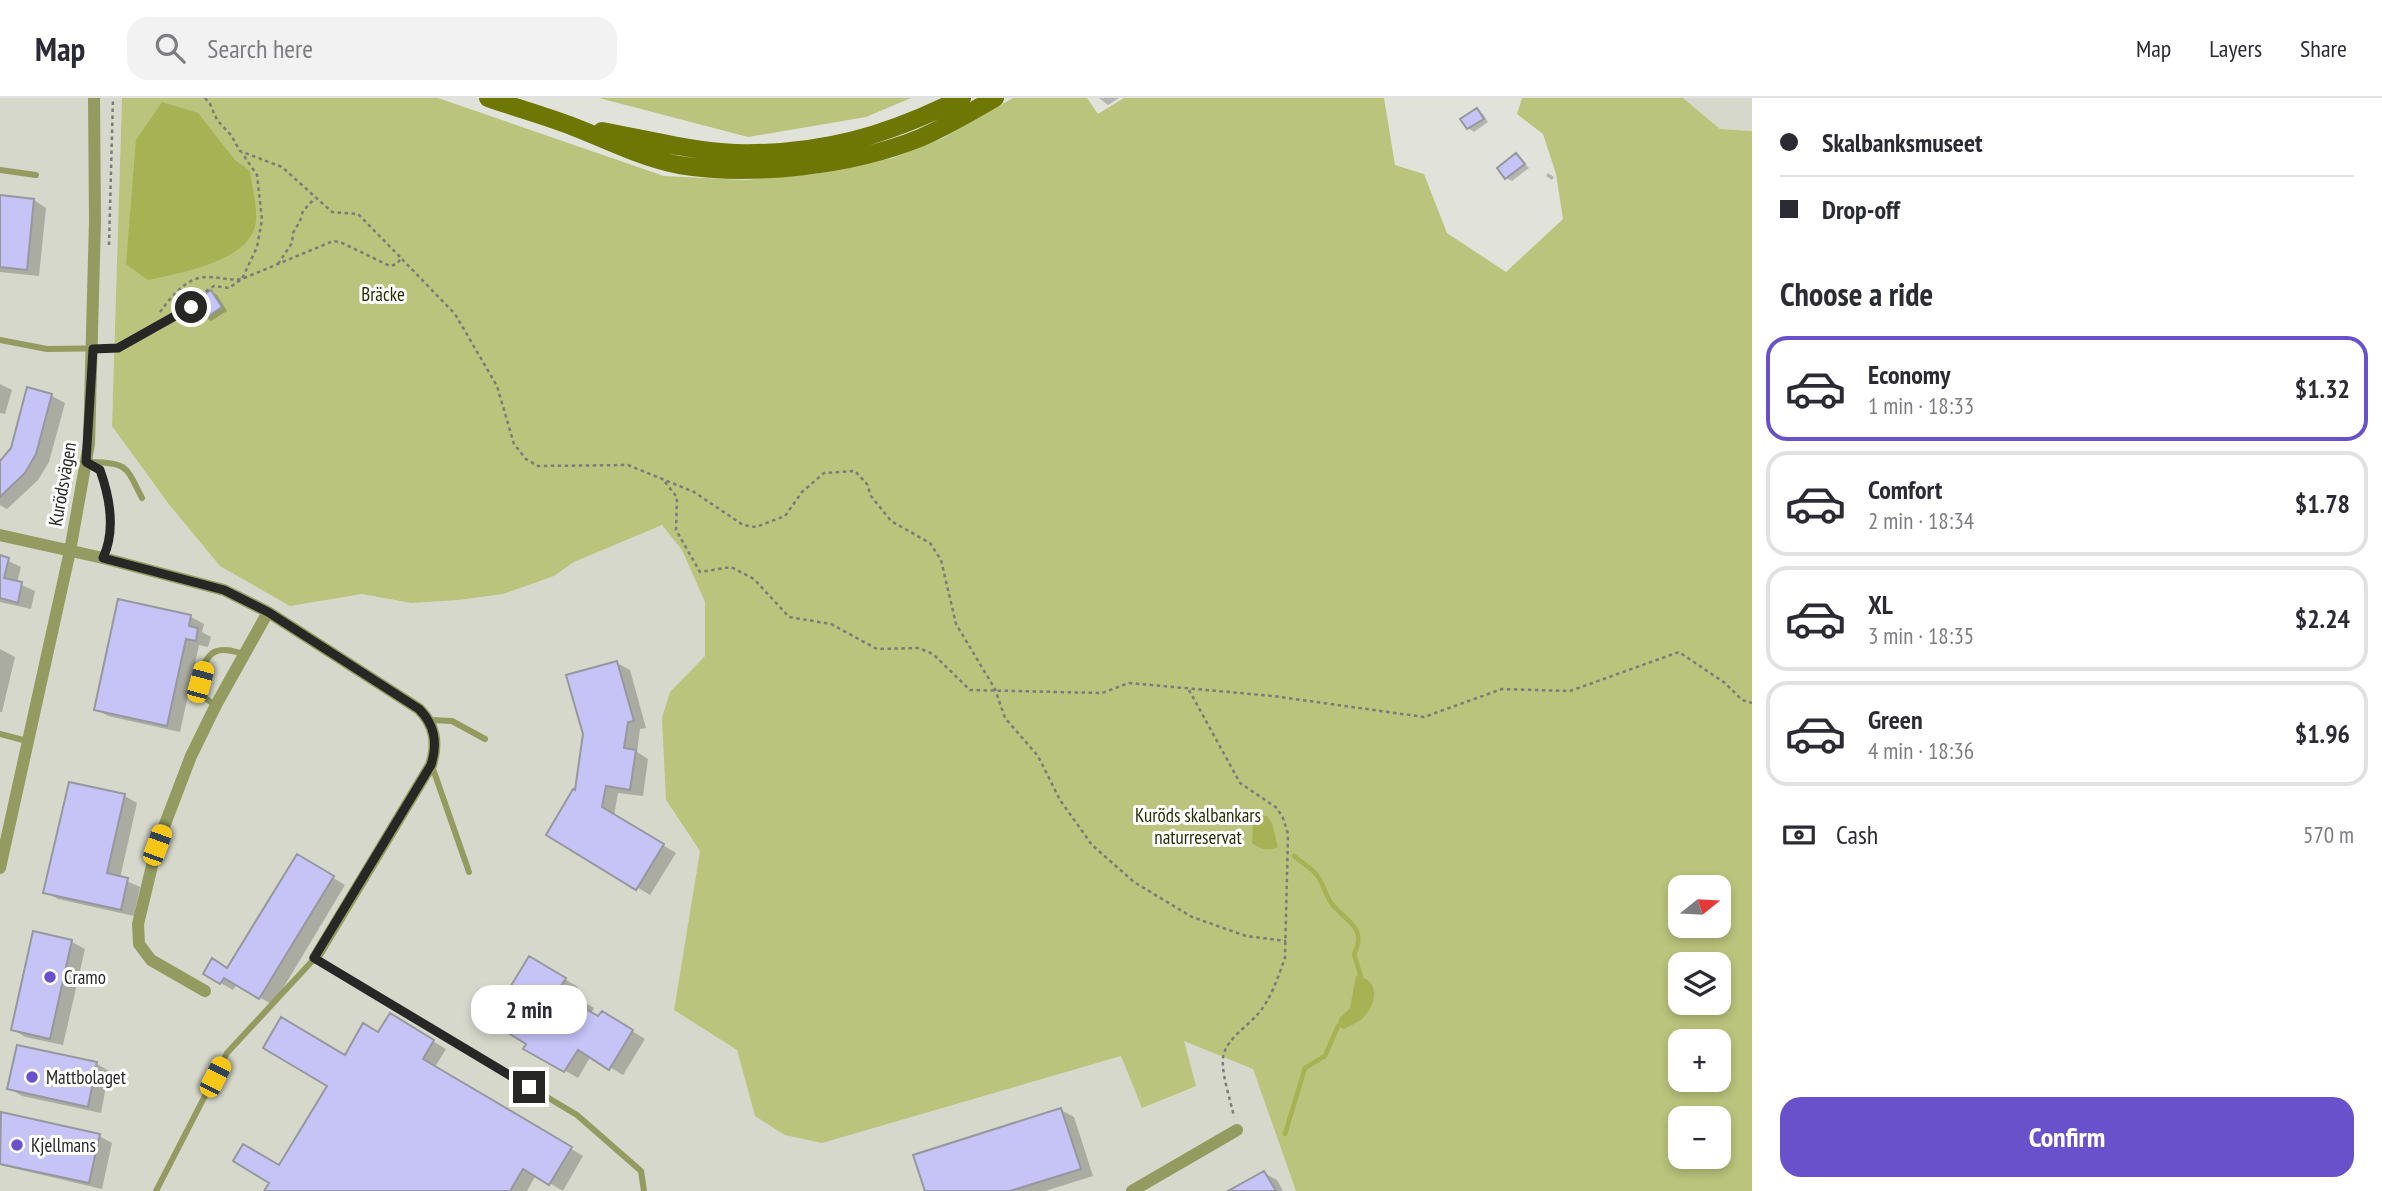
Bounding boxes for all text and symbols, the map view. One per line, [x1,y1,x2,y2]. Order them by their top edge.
search box [127,17,617,80]
text: Map [35,27,85,70]
icon: search [151,29,189,67]
text: Search here [207,32,313,65]
text: Map [2136,33,2171,64]
text: Layers [2209,33,2262,64]
text: Share [2300,33,2347,64]
text: Skalbanksmuseet [1822,126,1983,159]
text: Drop-off [1822,193,1900,226]
text: Choose a ride [1780,273,1933,315]
park label: Bräcke [361,282,405,306]
route start [175,291,207,323]
icon: car [1784,357,1847,420]
text: Economy [1868,358,1950,391]
text: $1.32 [2295,372,2350,405]
text: 1 min · 18:33 [1868,391,1974,420]
street label: Kurödsvägen [43,440,81,528]
icon: car [1784,472,1847,535]
text: Comfort [1868,473,1942,506]
text: $1.78 [2295,487,2350,520]
text: 2 min · 18:34 [1868,506,1974,535]
icon: car [1784,587,1847,650]
text: XL [1868,588,1893,621]
text: $2.24 [2295,602,2350,635]
text: 3 min · 18:35 [1868,621,1974,650]
car [185,659,216,705]
icon: car [1784,702,1847,765]
text: Green [1868,703,1923,736]
text: $1.96 [2295,717,2350,750]
text: 4 min · 18:36 [1868,736,1974,765]
park label: Kuröds skalbankars naturreservat [1135,803,1261,849]
icon: cash [1780,816,1818,854]
text: Cash [1836,818,1878,851]
text: 570 m [2303,820,2354,849]
car [140,822,175,868]
north arrow [1668,875,1731,938]
map controls [1668,875,1731,1169]
button: layers [1668,952,1731,1015]
place label: Cramo [64,965,106,989]
marker: Cramo [42,969,58,985]
callout: 2 min [471,986,587,1034]
text: 2 min [506,995,552,1024]
button: + [1668,1029,1731,1092]
car [197,1054,234,1100]
place label: Mattbolaget [46,1065,127,1089]
marker: Mattbolaget [24,1069,40,1085]
route end [513,1071,545,1103]
button: Confirm [1780,1097,2354,1177]
button: − [1668,1106,1731,1169]
place label: Kjellmans [31,1133,96,1157]
marker: Kjellmans [9,1137,25,1153]

